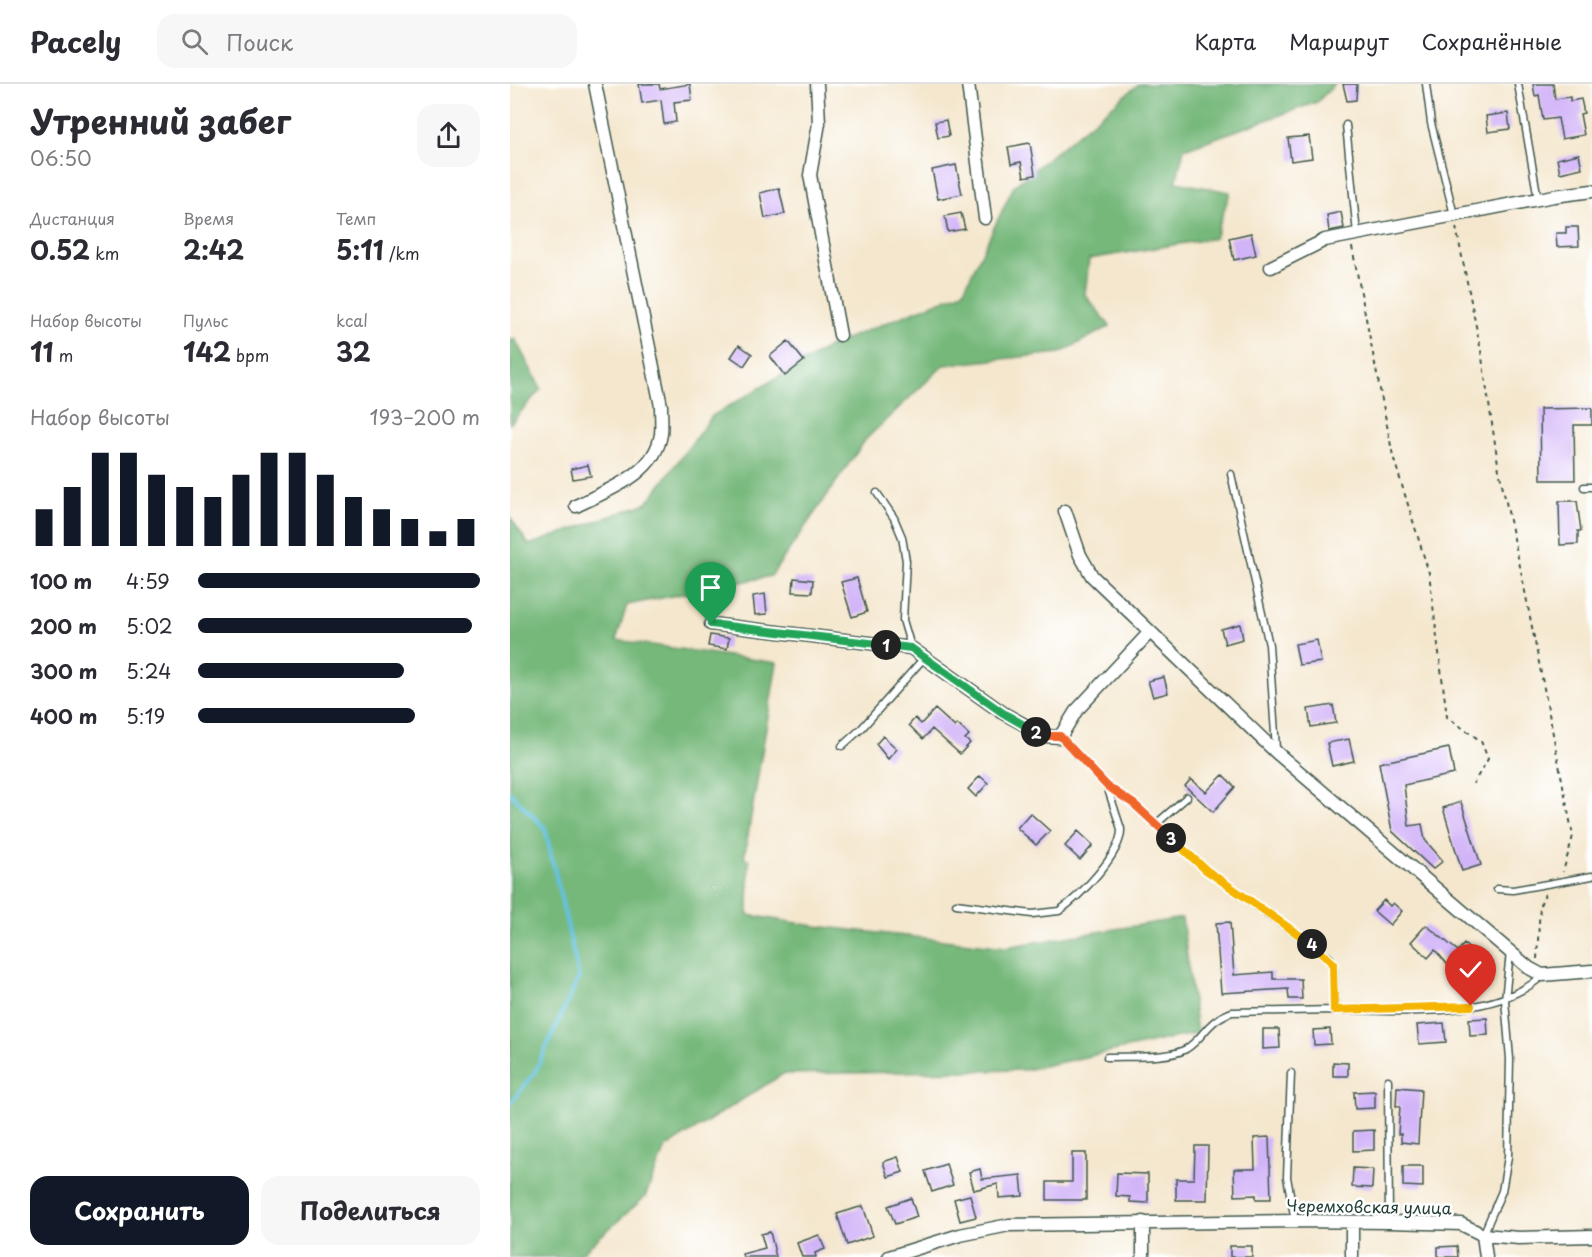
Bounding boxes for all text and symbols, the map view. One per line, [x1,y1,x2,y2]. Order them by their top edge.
search box [157,14,577,68]
text: Pacely [30,20,121,63]
icon: search [178,25,211,58]
text: Поиск [226,25,293,58]
text: Карта [1195,25,1256,57]
text: Маршрут [1289,25,1389,57]
text: Сохранённые [1422,25,1562,57]
text: Утренний забег [30,95,291,145]
button: share [417,104,480,167]
text: 06:50 [30,143,92,173]
text: Дистанция [30,206,115,230]
text: Время [183,206,234,230]
text: Темп [336,206,376,230]
text: 0.52 [30,230,90,269]
text: 2:42 [183,230,244,269]
text: 5:11 [336,230,384,269]
text: km [90,241,119,265]
text: /km [384,241,420,265]
text: Набор высоты [30,308,142,332]
text: Пульс [183,308,228,332]
text: kcal [336,308,368,332]
text: 11 [30,332,54,371]
text: 142 [183,332,231,371]
text: 32 [336,332,371,371]
text: m [54,343,73,367]
text: bpm [231,343,269,367]
text: Набор высоты [30,402,170,432]
text: 193–200 m [370,402,480,432]
pin [685,562,736,624]
text: 100 m [30,566,92,596]
text: 4:59 [126,566,170,596]
icon: arrive [694,571,727,604]
text: 200 m [30,611,97,641]
text: 5:02 [126,611,173,641]
pin: 1 [871,630,901,660]
text: 1 [882,633,890,657]
text: 300 m [30,656,98,686]
text: 5:24 [126,656,171,686]
text: 400 m [30,701,98,731]
text: 5:19 [126,701,165,731]
pin: 2 [1021,717,1051,747]
text: 2 [1030,720,1042,744]
pin: 3 [1156,823,1186,853]
text: 3 [1166,826,1176,850]
pin: 4 [1297,929,1327,959]
text: 4 [1307,932,1317,956]
pin [1445,944,1496,1006]
icon: check [1454,953,1487,986]
button: Сохранить [30,1176,249,1245]
button: Поделиться [261,1176,480,1245]
street label: Черемховская улица [1286,1193,1452,1219]

